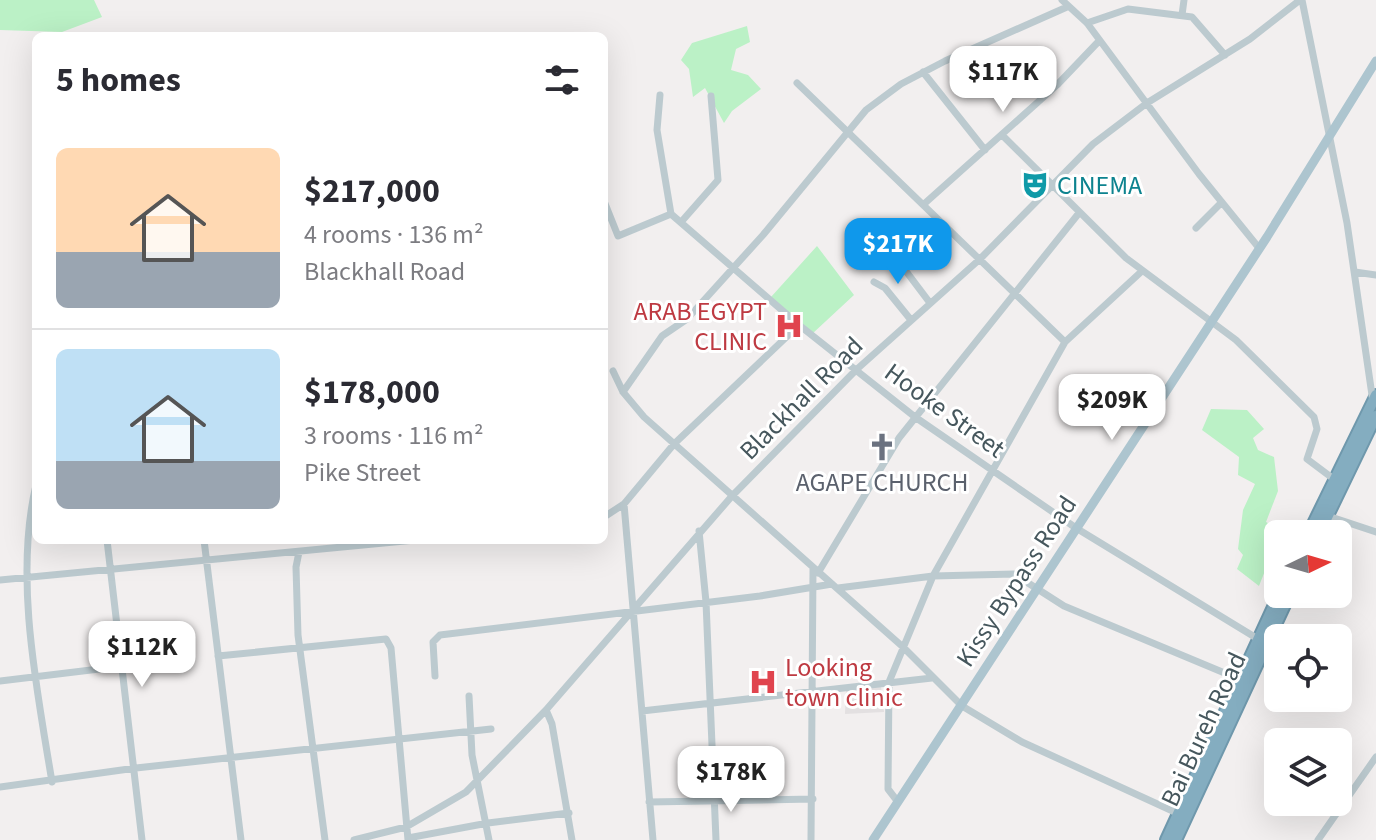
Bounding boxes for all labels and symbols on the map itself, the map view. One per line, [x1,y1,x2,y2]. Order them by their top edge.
pin: $117K [947,46,1059,114]
place label: CINEMA [1057,167,1143,204]
theatre icon: CINEMA [1020,170,1050,200]
pin: $217K [842,218,954,286]
place label: ARAB EGYPT CLINIC [633,293,767,360]
hospital icon: ARAB EGYPT CLINIC [774,311,804,341]
street label: Blackhall Road [731,328,871,468]
street label: Hooke Street [877,354,1013,467]
pin: $209K [1056,374,1168,442]
church icon: AGAPE CHURCH [867,432,897,462]
place label: AGAPE CHURCH [796,464,968,501]
street label: Kissy Bypass Road [947,488,1086,674]
north arrow [1264,520,1352,608]
pin: $112K [86,621,198,689]
street label: Bai Bureh Road [1152,646,1255,812]
place label: Looking town clinic [785,649,903,716]
hospital icon: Looking town clinic [748,667,778,697]
pin: $178K [675,746,787,814]

